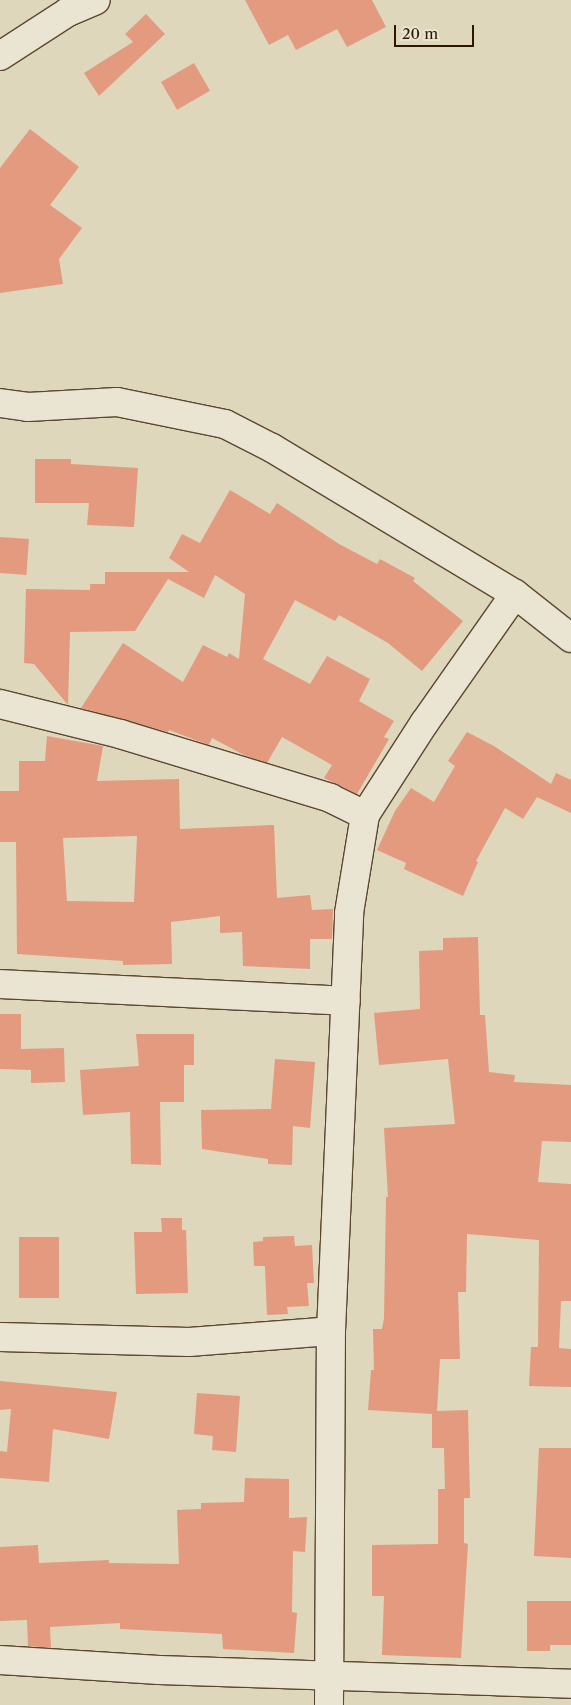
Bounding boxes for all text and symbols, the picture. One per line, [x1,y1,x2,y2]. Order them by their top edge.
scale bar [396,15,476,47]
text: 20 m [402,24,438,43]

